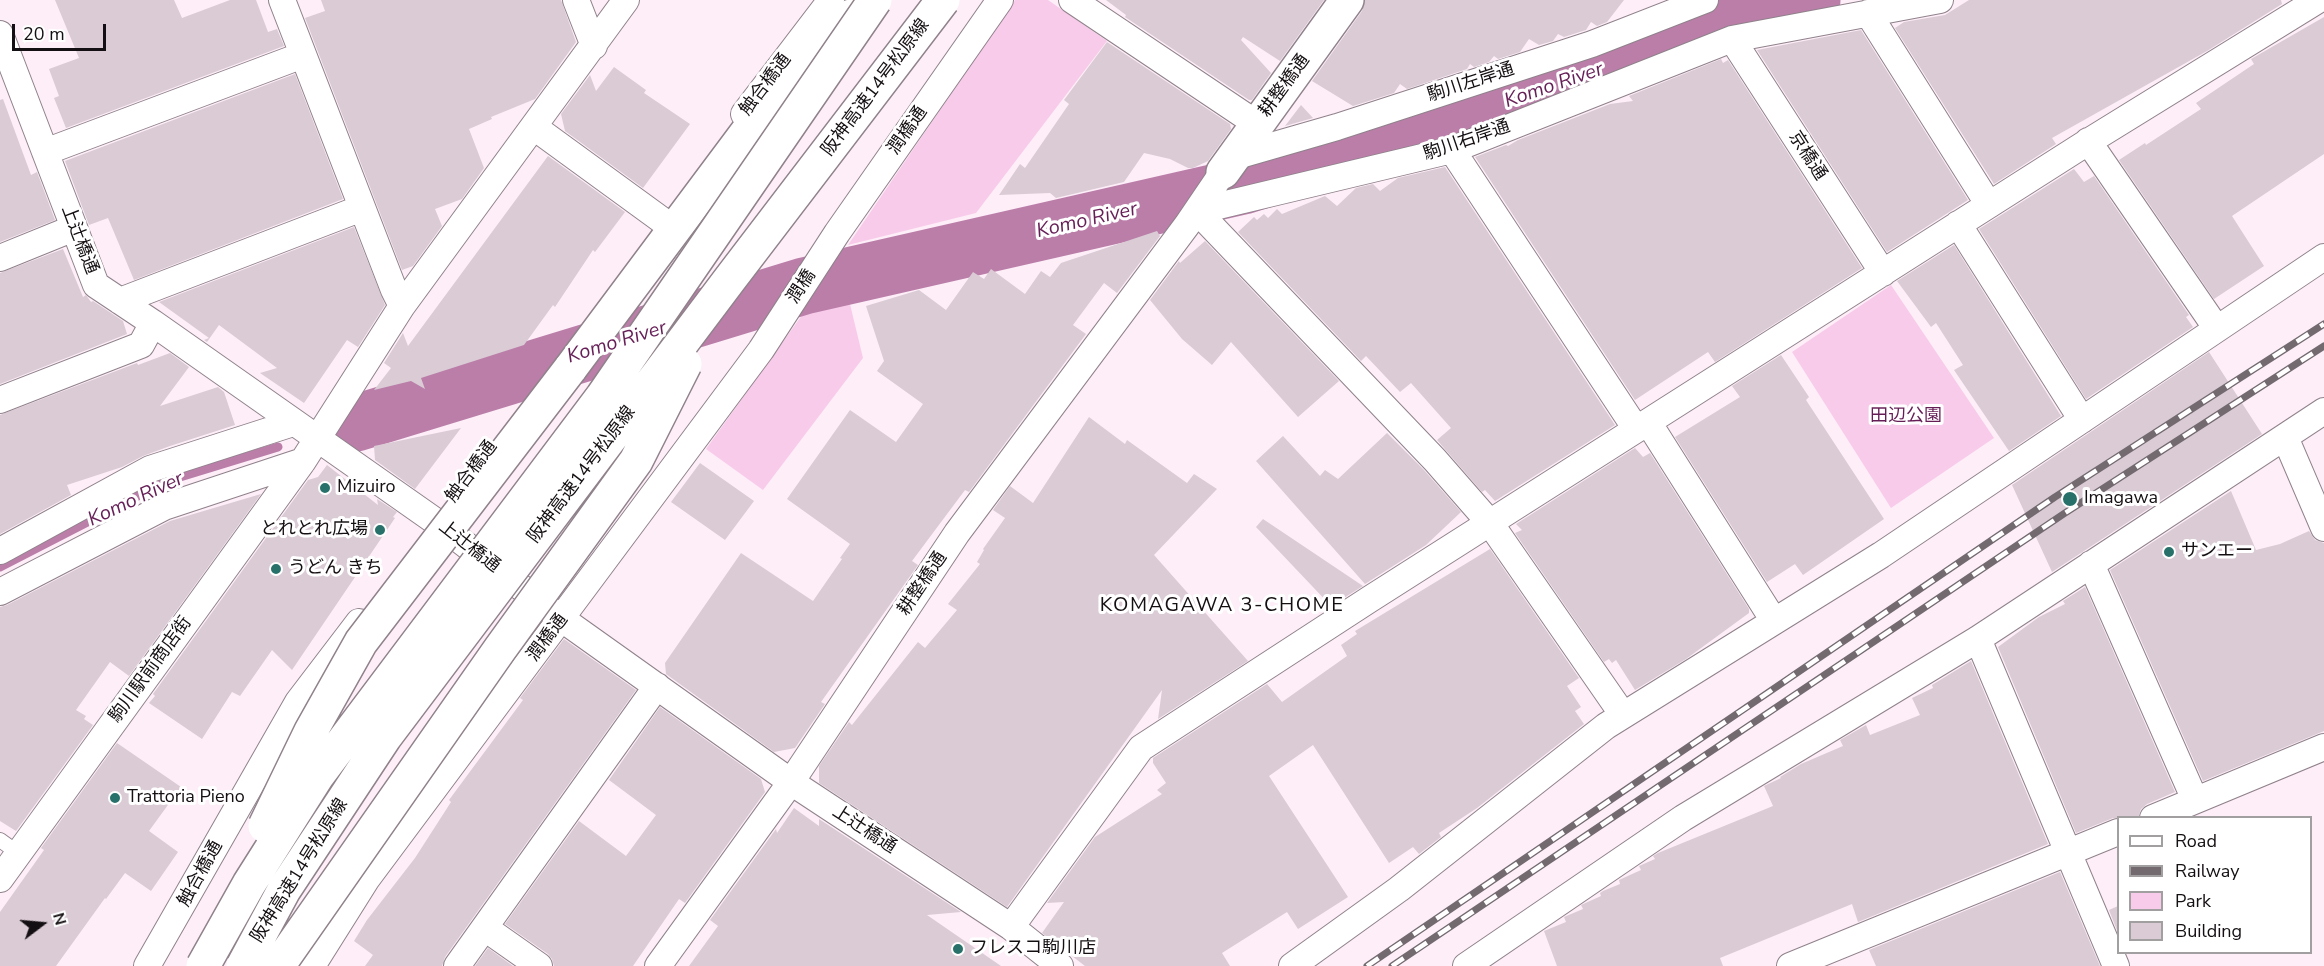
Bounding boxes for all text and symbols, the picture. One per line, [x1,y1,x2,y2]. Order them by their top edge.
scale bar [15,12,110,50]
street label: 阪神高速14号松原線 [818,15,934,161]
text: 20 m [23,22,65,46]
street label: 触合橋通 [736,50,796,120]
street label: 耕整橋通 [1255,51,1315,121]
water label: Komo River [1502,58,1606,114]
street label: 駒川左岸通 [1425,59,1517,107]
street label: 潤橋通 [884,103,932,159]
street label: 駒川右岸通 [1421,116,1513,166]
street label: 京橋通 [1783,127,1831,185]
water label: Komo River [1034,198,1140,244]
street label: 上辻橋通 [56,203,102,277]
street label: 潤橋 [783,266,821,308]
water label: Komo River [564,317,670,369]
street label: 阪神高速14号松原線 [524,402,640,548]
park label: 田辺公園 [1870,406,1942,428]
street label: 触合橋通 [442,437,502,507]
water label: Komo River [84,467,188,533]
place label: Mizuiro [337,477,396,499]
marker: Mizuiro [318,481,332,495]
place label: Imagawa [2084,488,2158,510]
marker: Imagawa [2061,490,2079,508]
street label: 上辻橋通 [434,516,504,578]
place label: とれとれ広場 [260,519,368,541]
marker: とれとれ広場 [373,523,387,537]
place label: サンエー [2181,541,2253,563]
marker: サンエー [2162,545,2176,559]
street label: 耕整橋通 [894,548,952,620]
place label: うどん きち [288,558,383,580]
marker: うどん きち [269,562,283,576]
district label: KOMAGAWA 3-CHOME [1100,594,1344,618]
street label: 潤橋通 [523,610,573,666]
street label: 駒川駅前商店街 [105,613,197,727]
place label: Trattoria Pieno [127,787,245,809]
marker: Trattoria Pieno [108,791,122,805]
street label: 阪神高速14号松原線 [247,795,353,947]
street label: 上辻橋通 [828,801,900,859]
legend [2117,816,2312,954]
text: Road [2175,829,2217,853]
street label: 触合橋通 [174,837,228,911]
text: Railway [2175,859,2240,883]
text: Park [2175,889,2211,913]
north arrow [12,894,72,954]
text: N [47,910,72,928]
text: Building [2175,919,2242,943]
place label: フレスコ駒川店 [970,938,1096,960]
marker: フレスコ駒川店 [951,942,965,956]

